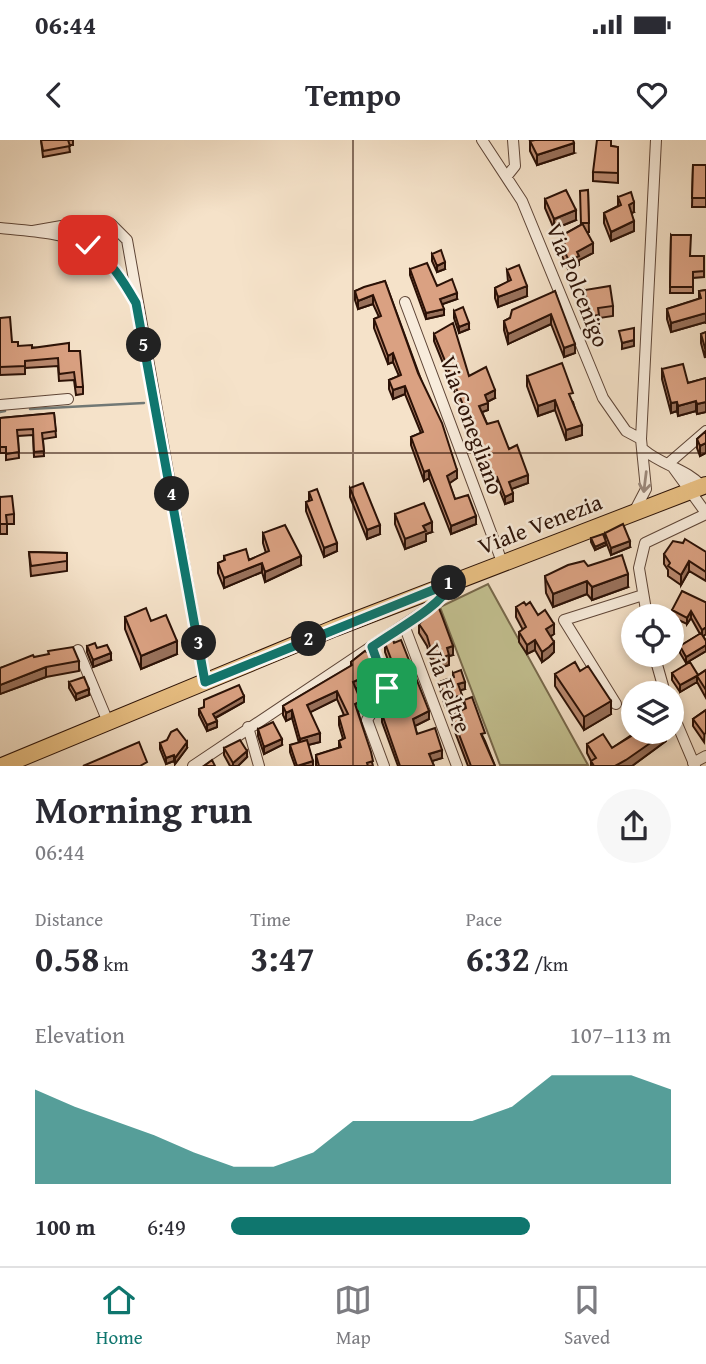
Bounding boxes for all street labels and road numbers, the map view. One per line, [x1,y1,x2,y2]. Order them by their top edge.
street label: Via Polcenigo [539,218,618,352]
street label: Via Conegliano [432,351,513,499]
street label: Viale Venezia [473,485,607,562]
street label: Via Feltre [416,638,481,737]

